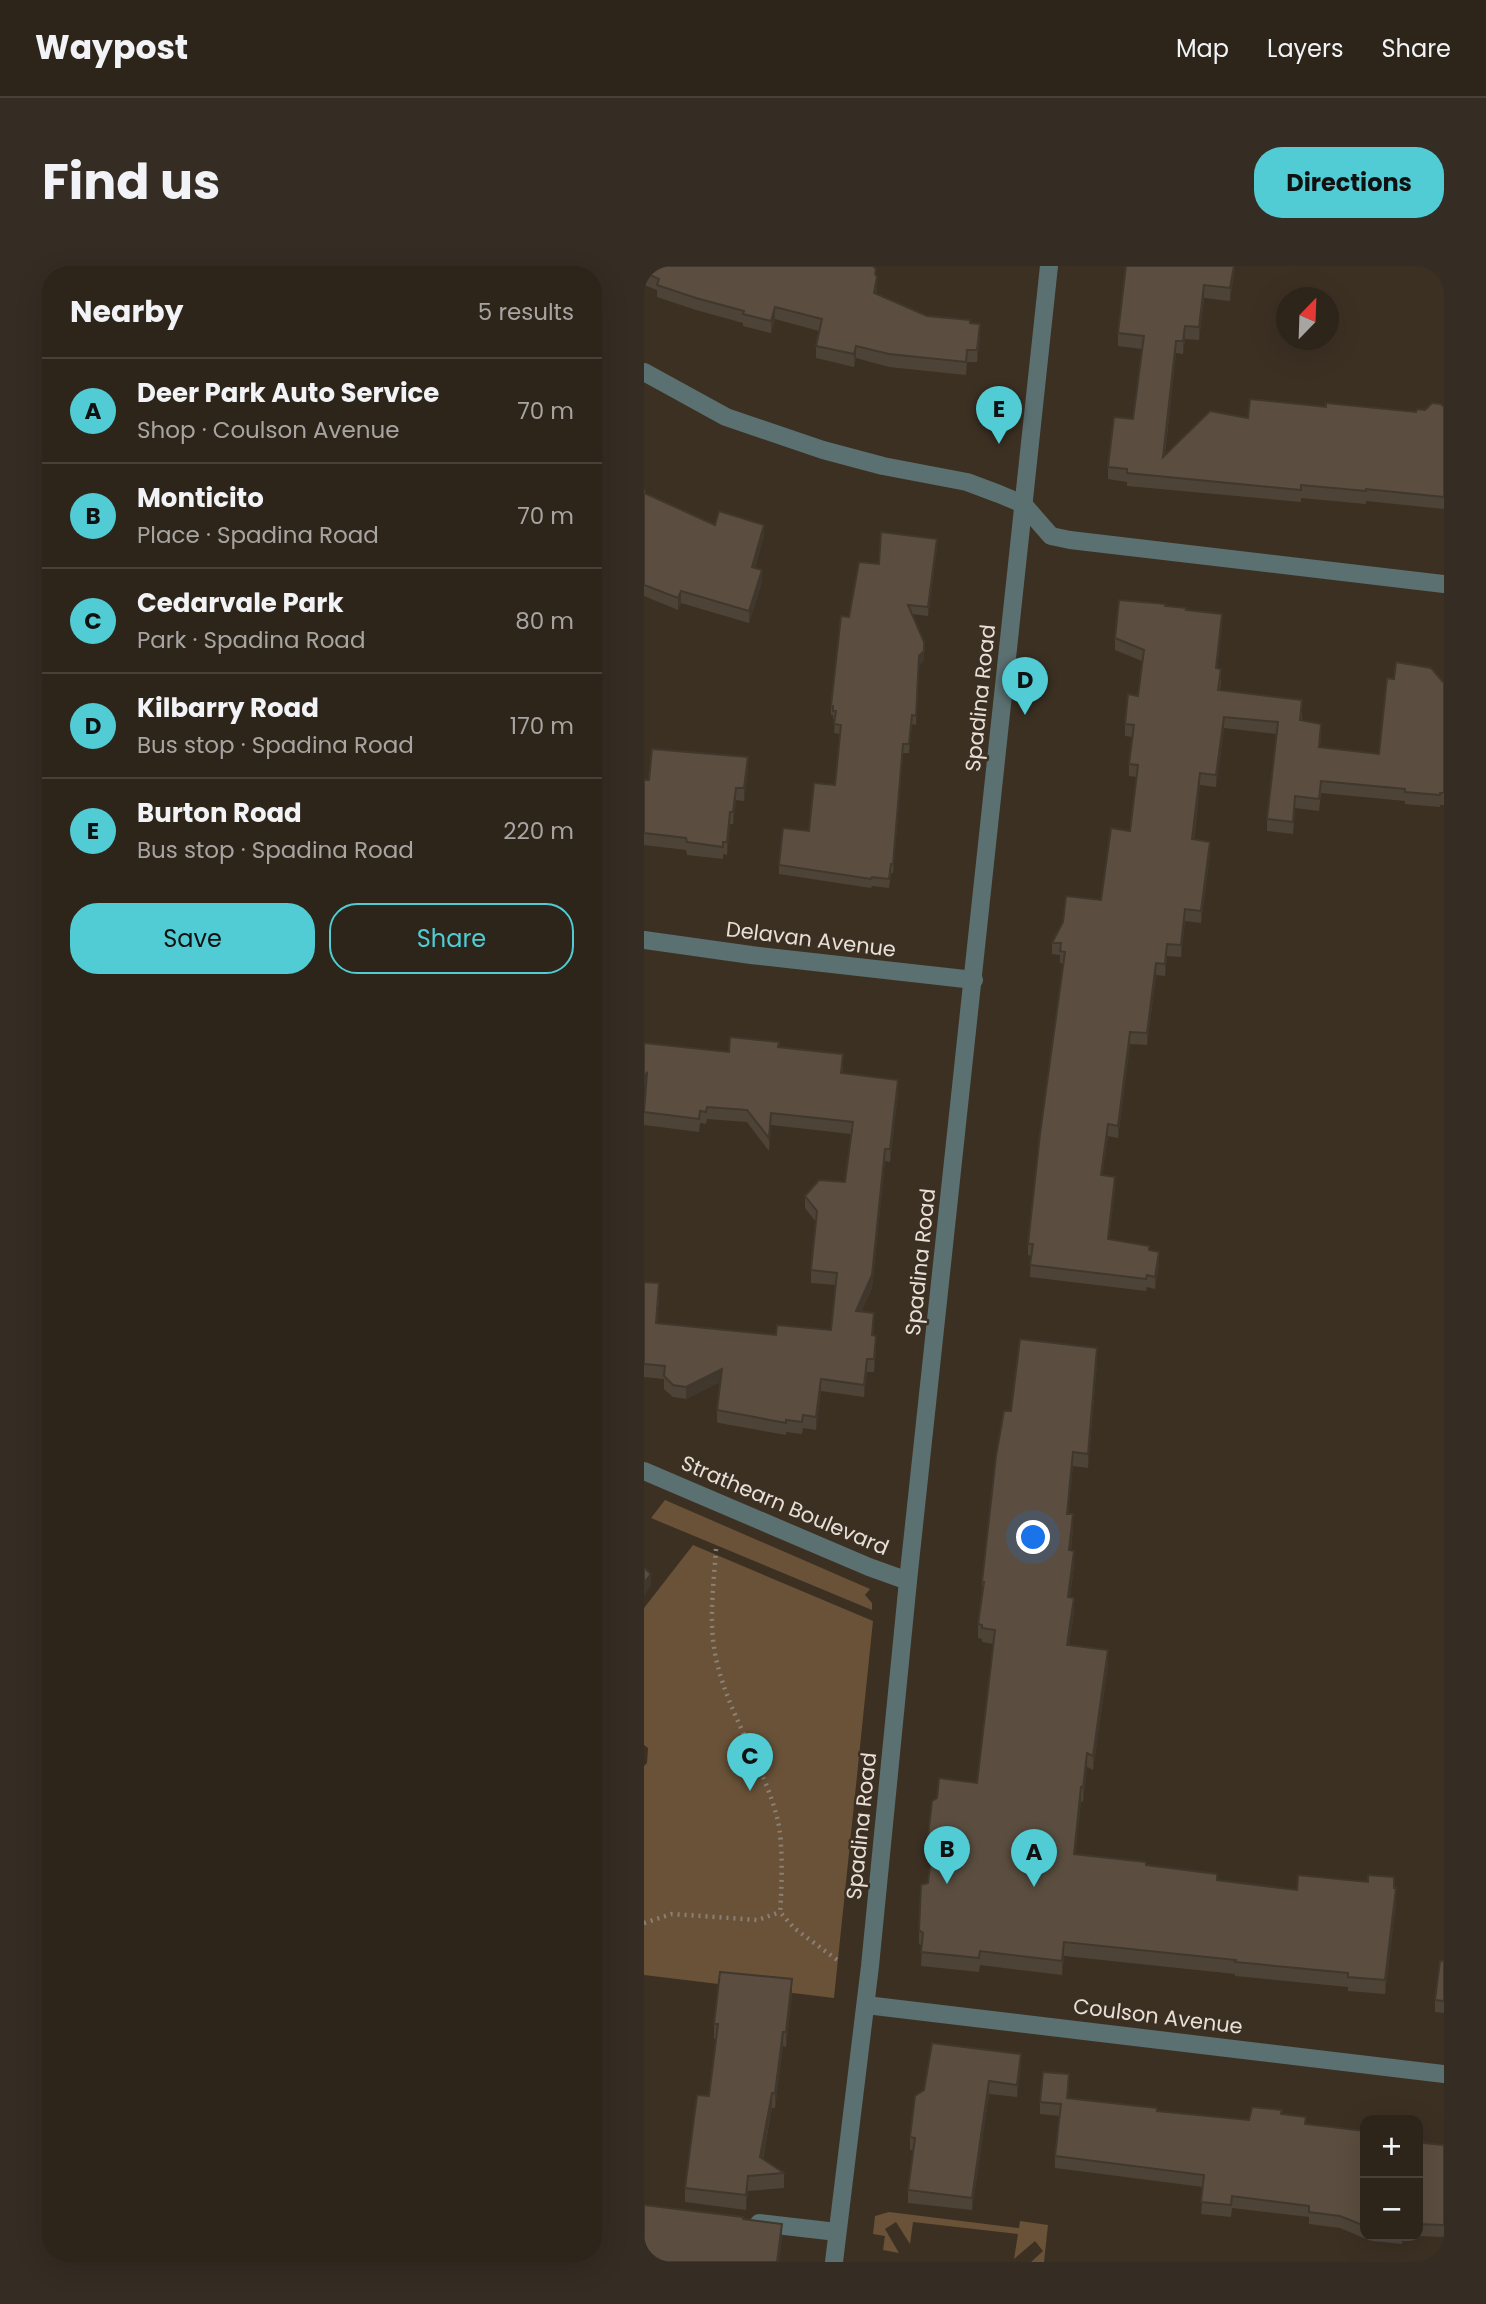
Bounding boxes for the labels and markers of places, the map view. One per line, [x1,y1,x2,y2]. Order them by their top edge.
pin: E [976,386,1022,444]
pin: D [1002,657,1048,715]
pin: C [727,1733,773,1791]
pin: B [924,1826,970,1884]
pin: A [1011,1829,1057,1887]

